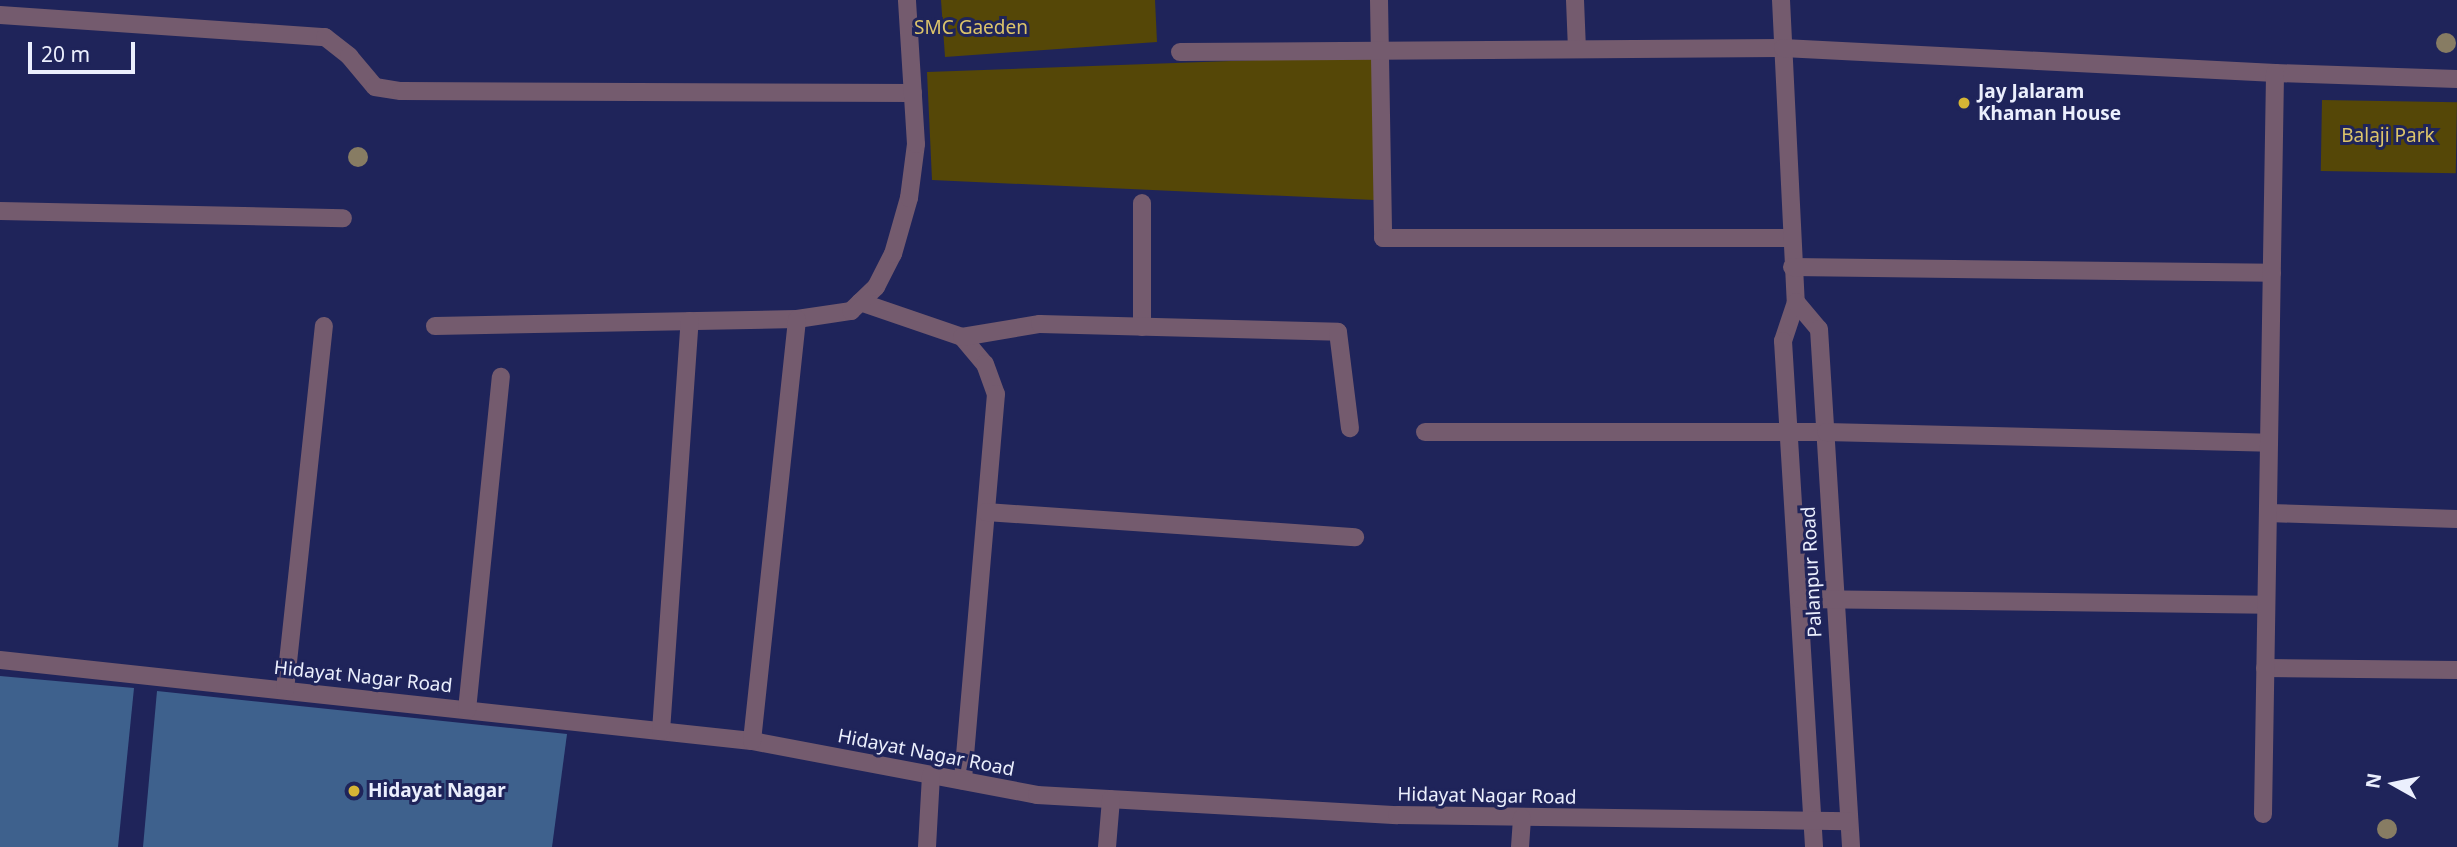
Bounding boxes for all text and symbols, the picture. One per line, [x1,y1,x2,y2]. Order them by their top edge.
park label: SMC Gaeden [914,17,1028,39]
scale bar [32,28,138,72]
text: 20 m [41,40,90,68]
place label: Jay Jalaram Khaman House [1978,81,2121,125]
marker: Jay Jalaram Khaman House [1956,95,1972,111]
park label: Balaji Park [2341,125,2435,147]
street label: Palanpur Road [1797,506,1827,638]
street label: Hidayat Nagar Road [273,656,453,698]
street label: Hidayat Nagar Road [836,725,1016,781]
north arrow [2359,749,2429,819]
text: N [2359,771,2387,790]
place label: Hidayat Nagar [368,780,506,802]
marker: Hidayat Nagar [346,783,362,799]
street label: Hidayat Nagar Road [1397,783,1577,809]

